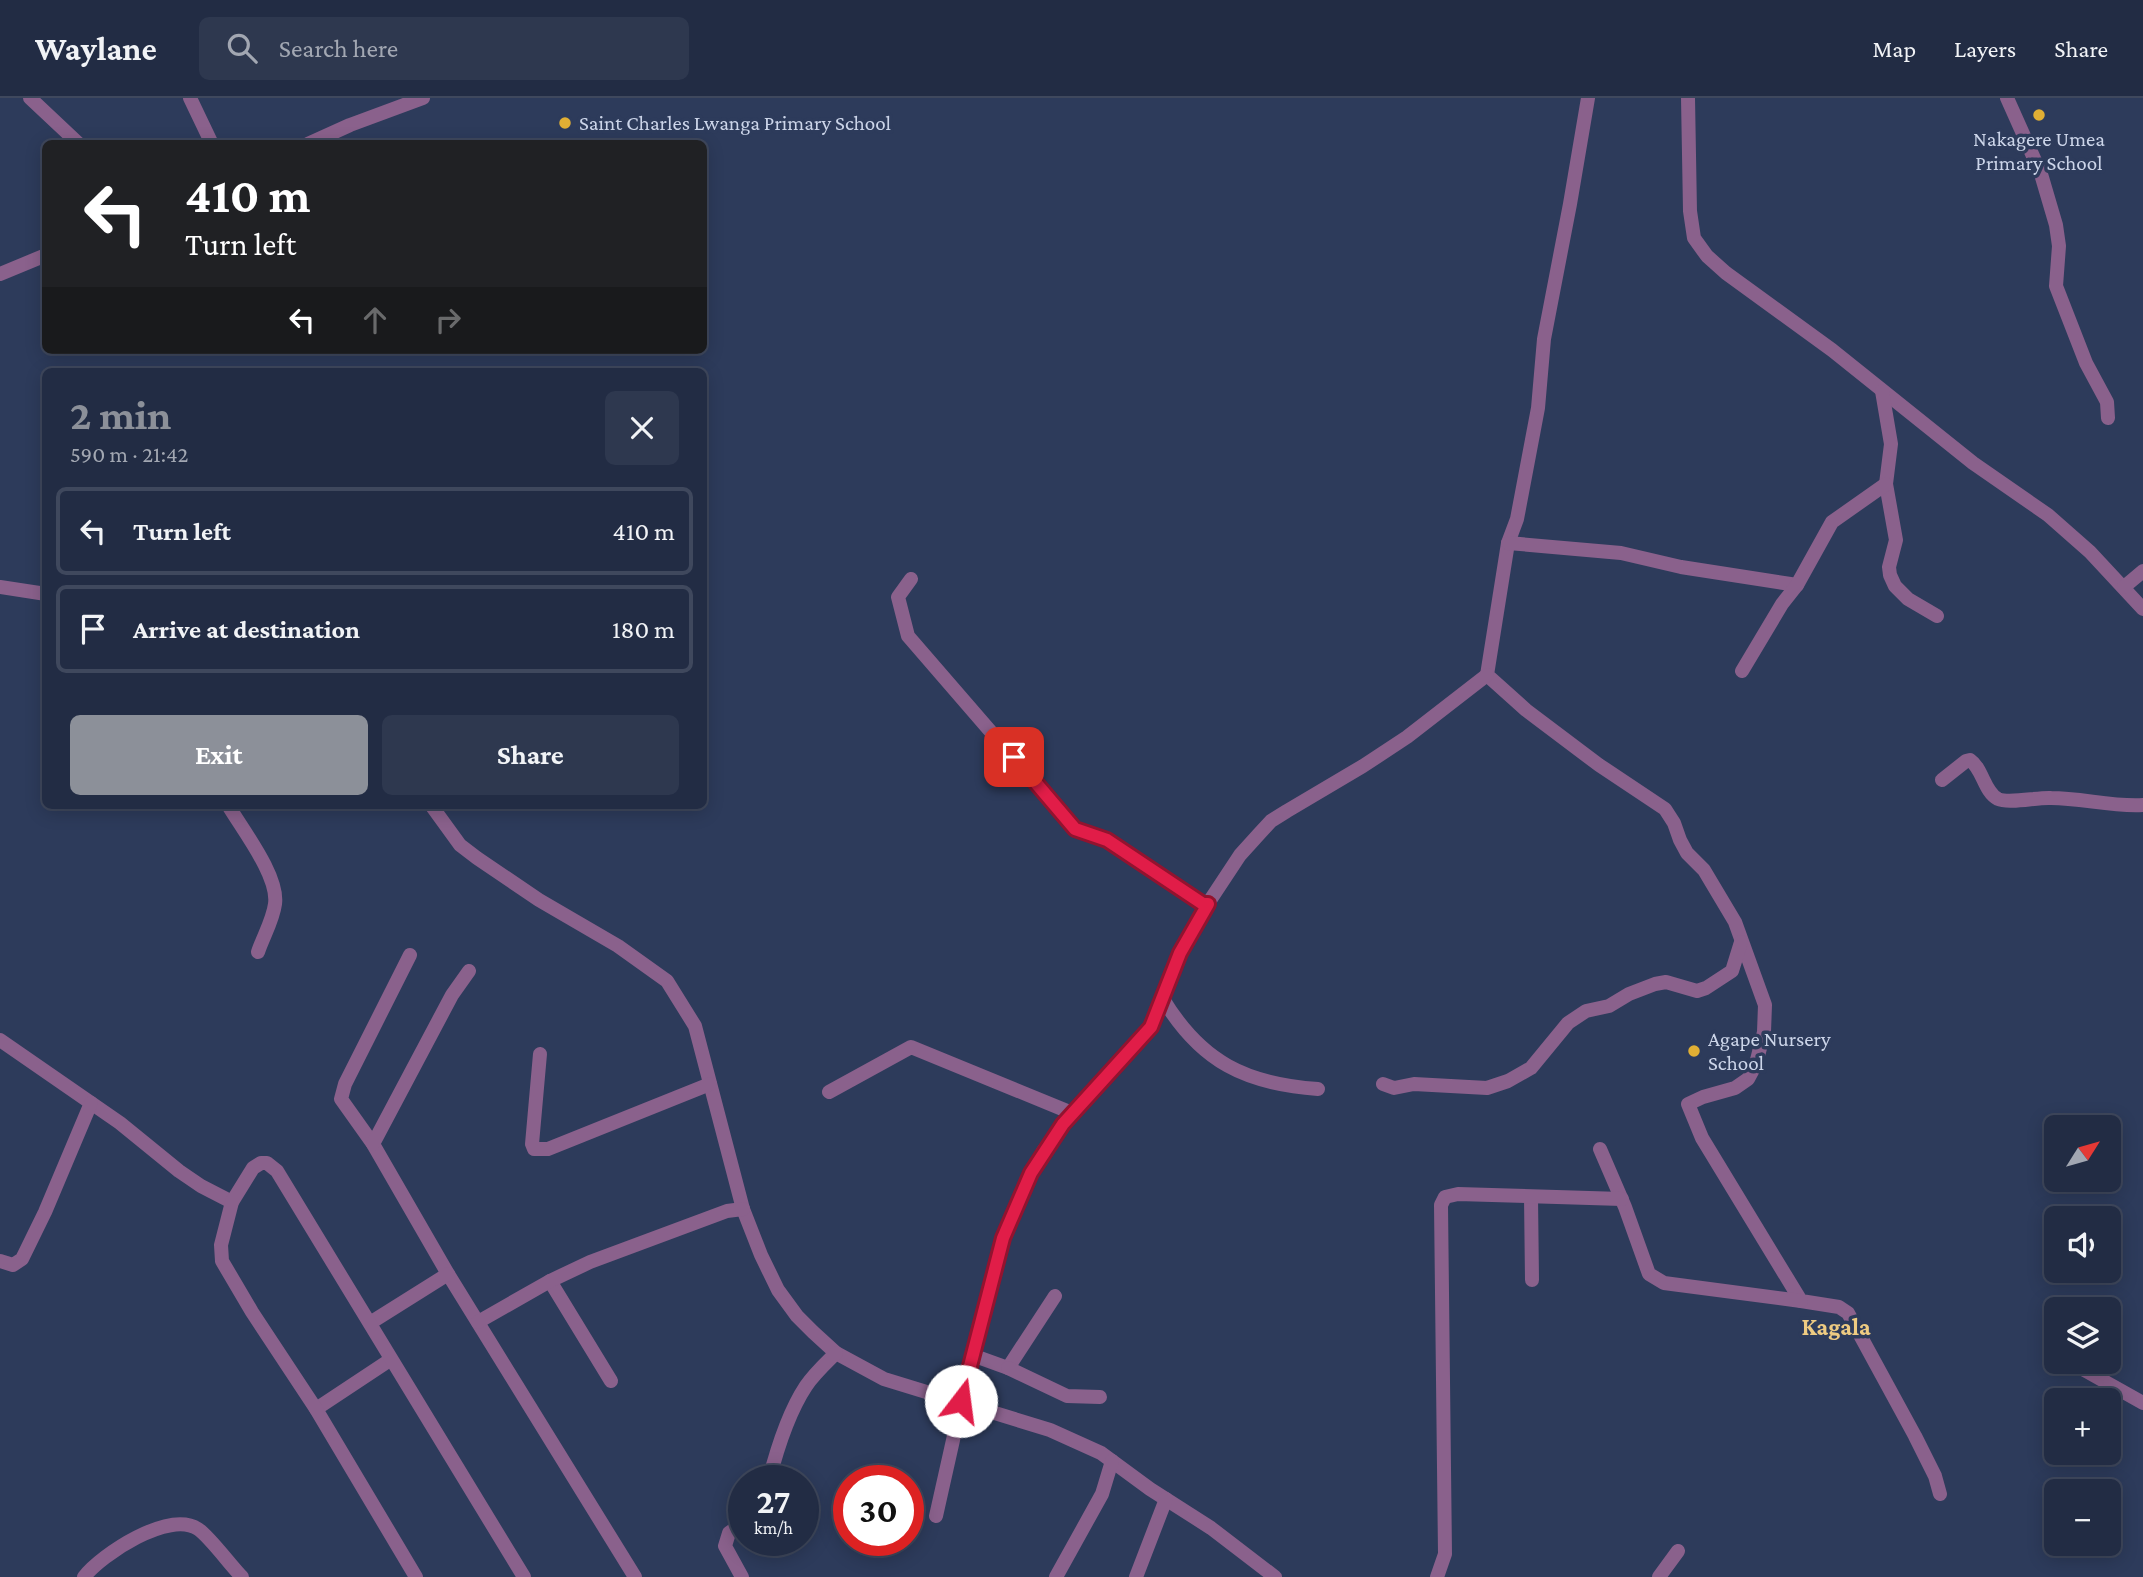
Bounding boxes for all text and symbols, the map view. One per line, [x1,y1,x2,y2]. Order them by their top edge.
search box [199,17,689,80]
icon: search [223,29,261,67]
text: Waylane [35,30,157,67]
text: Search here [279,34,398,63]
text: Map [1872,35,1916,62]
text: Layers [1954,35,2016,62]
text: Share [2054,35,2108,62]
marker: Nakagere Umea Primary School [2031,107,2047,123]
place label: Saint Charles Lwanga Primary School [579,111,891,135]
marker: Saint Charles Lwanga Primary School [557,115,573,131]
place label: Nakagere Umea Primary School [1973,127,2105,175]
icon: left [70,168,161,259]
text: 410 m [185,168,310,223]
text: Turn left [185,226,296,262]
icon: left [283,301,321,339]
icon: ahead [356,301,394,339]
icon: right [429,301,467,339]
text: 2 min [70,391,171,438]
button: close [605,391,679,465]
text: 590 m · 21:42 [70,441,188,467]
icon: left [74,512,112,550]
text: Turn left [133,517,231,546]
text: 410 m [613,517,675,546]
icon: arrive [74,610,112,648]
text: Arrive at destination [133,615,360,644]
text: 180 m [612,615,675,644]
button: Exit [70,715,368,795]
button: Share [382,715,679,795]
pin [984,727,1044,787]
icon: arrive [995,738,1033,776]
place label: Agape Nursery School [1708,1027,1831,1075]
marker: Agape Nursery School [1686,1043,1702,1059]
north arrow [2044,1115,2121,1192]
map controls [2044,1115,2121,1556]
button: sound [2044,1206,2121,1283]
button: layers [2044,1297,2121,1374]
district label: Kagala [1801,1313,1871,1340]
position arrow [924,1364,998,1438]
button: + [2044,1388,2121,1465]
speed limit sign: 30 [833,1465,924,1556]
button: − [2044,1479,2121,1556]
text: 27 [757,1482,790,1521]
text: km/h [754,1518,793,1538]

